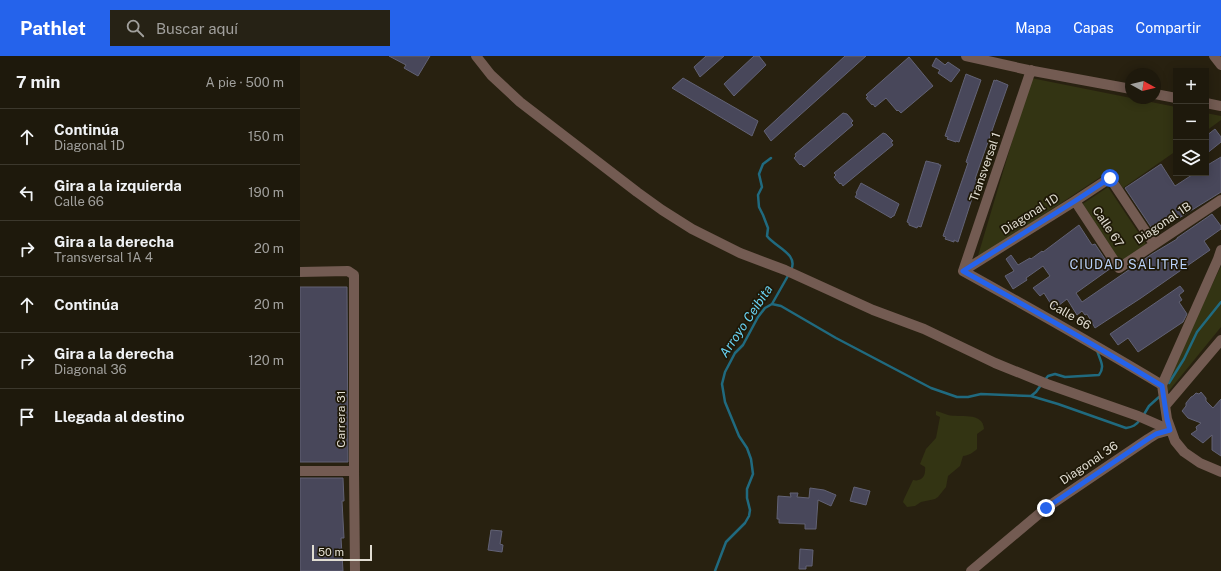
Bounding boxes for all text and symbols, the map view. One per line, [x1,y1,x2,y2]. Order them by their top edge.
search box [110,10,390,46]
text: Pathlet [20,17,86,39]
icon: search [124,17,146,39]
text: Buscar aquí [156,20,238,37]
text: Mapa [1015,20,1051,36]
text: Capas [1073,20,1114,36]
text: Compartir [1136,20,1201,36]
north arrow [1125,68,1161,104]
map controls [1173,68,1209,176]
button: + [1173,68,1209,104]
text: 7 min [16,72,60,92]
text: A pie · 500 m [206,75,284,90]
button: − [1173,104,1209,140]
text: Continúa [54,121,119,138]
icon: ahead [16,126,38,148]
text: 150 m [248,129,284,144]
street label: Transversal 1 [967,131,1003,203]
text: Diagonal 1D [54,138,125,153]
button: layers [1173,140,1209,176]
route start [1101,169,1119,187]
text: Gira a la izquierda [54,177,182,194]
icon: left [16,182,38,204]
text: 190 m [248,185,284,200]
street label: Diagonal 1D [999,191,1061,237]
text: Calle 66 [54,194,104,209]
street label: Diagonal 1B [1132,199,1194,247]
street label: Calle 67 [1089,204,1127,250]
text: Gira a la derecha [54,233,174,250]
icon: right [16,238,38,260]
text: 20 m [254,241,284,256]
text: Transversal 1A 4 [54,250,153,265]
district label: CIUDAD SALITRE [1069,257,1189,272]
water label: Arroyo Ceibita [716,282,776,360]
icon: ahead [16,294,38,316]
text: Continúa [54,296,119,313]
text: 20 m [254,297,284,312]
street label: Calle 66 [1047,297,1093,333]
text: Gira a la derecha [54,345,174,362]
icon: right [16,350,38,372]
text: 120 m [249,353,284,368]
text: Diagonal 36 [54,362,127,377]
street label: Carrera 31 [334,390,348,448]
icon: arrive [16,406,38,428]
text: Llegada al destino [54,408,185,425]
street label: Diagonal 36 [1057,438,1121,488]
route end [1037,499,1055,517]
scale bar [312,543,372,562]
text: 50 m [318,546,344,558]

